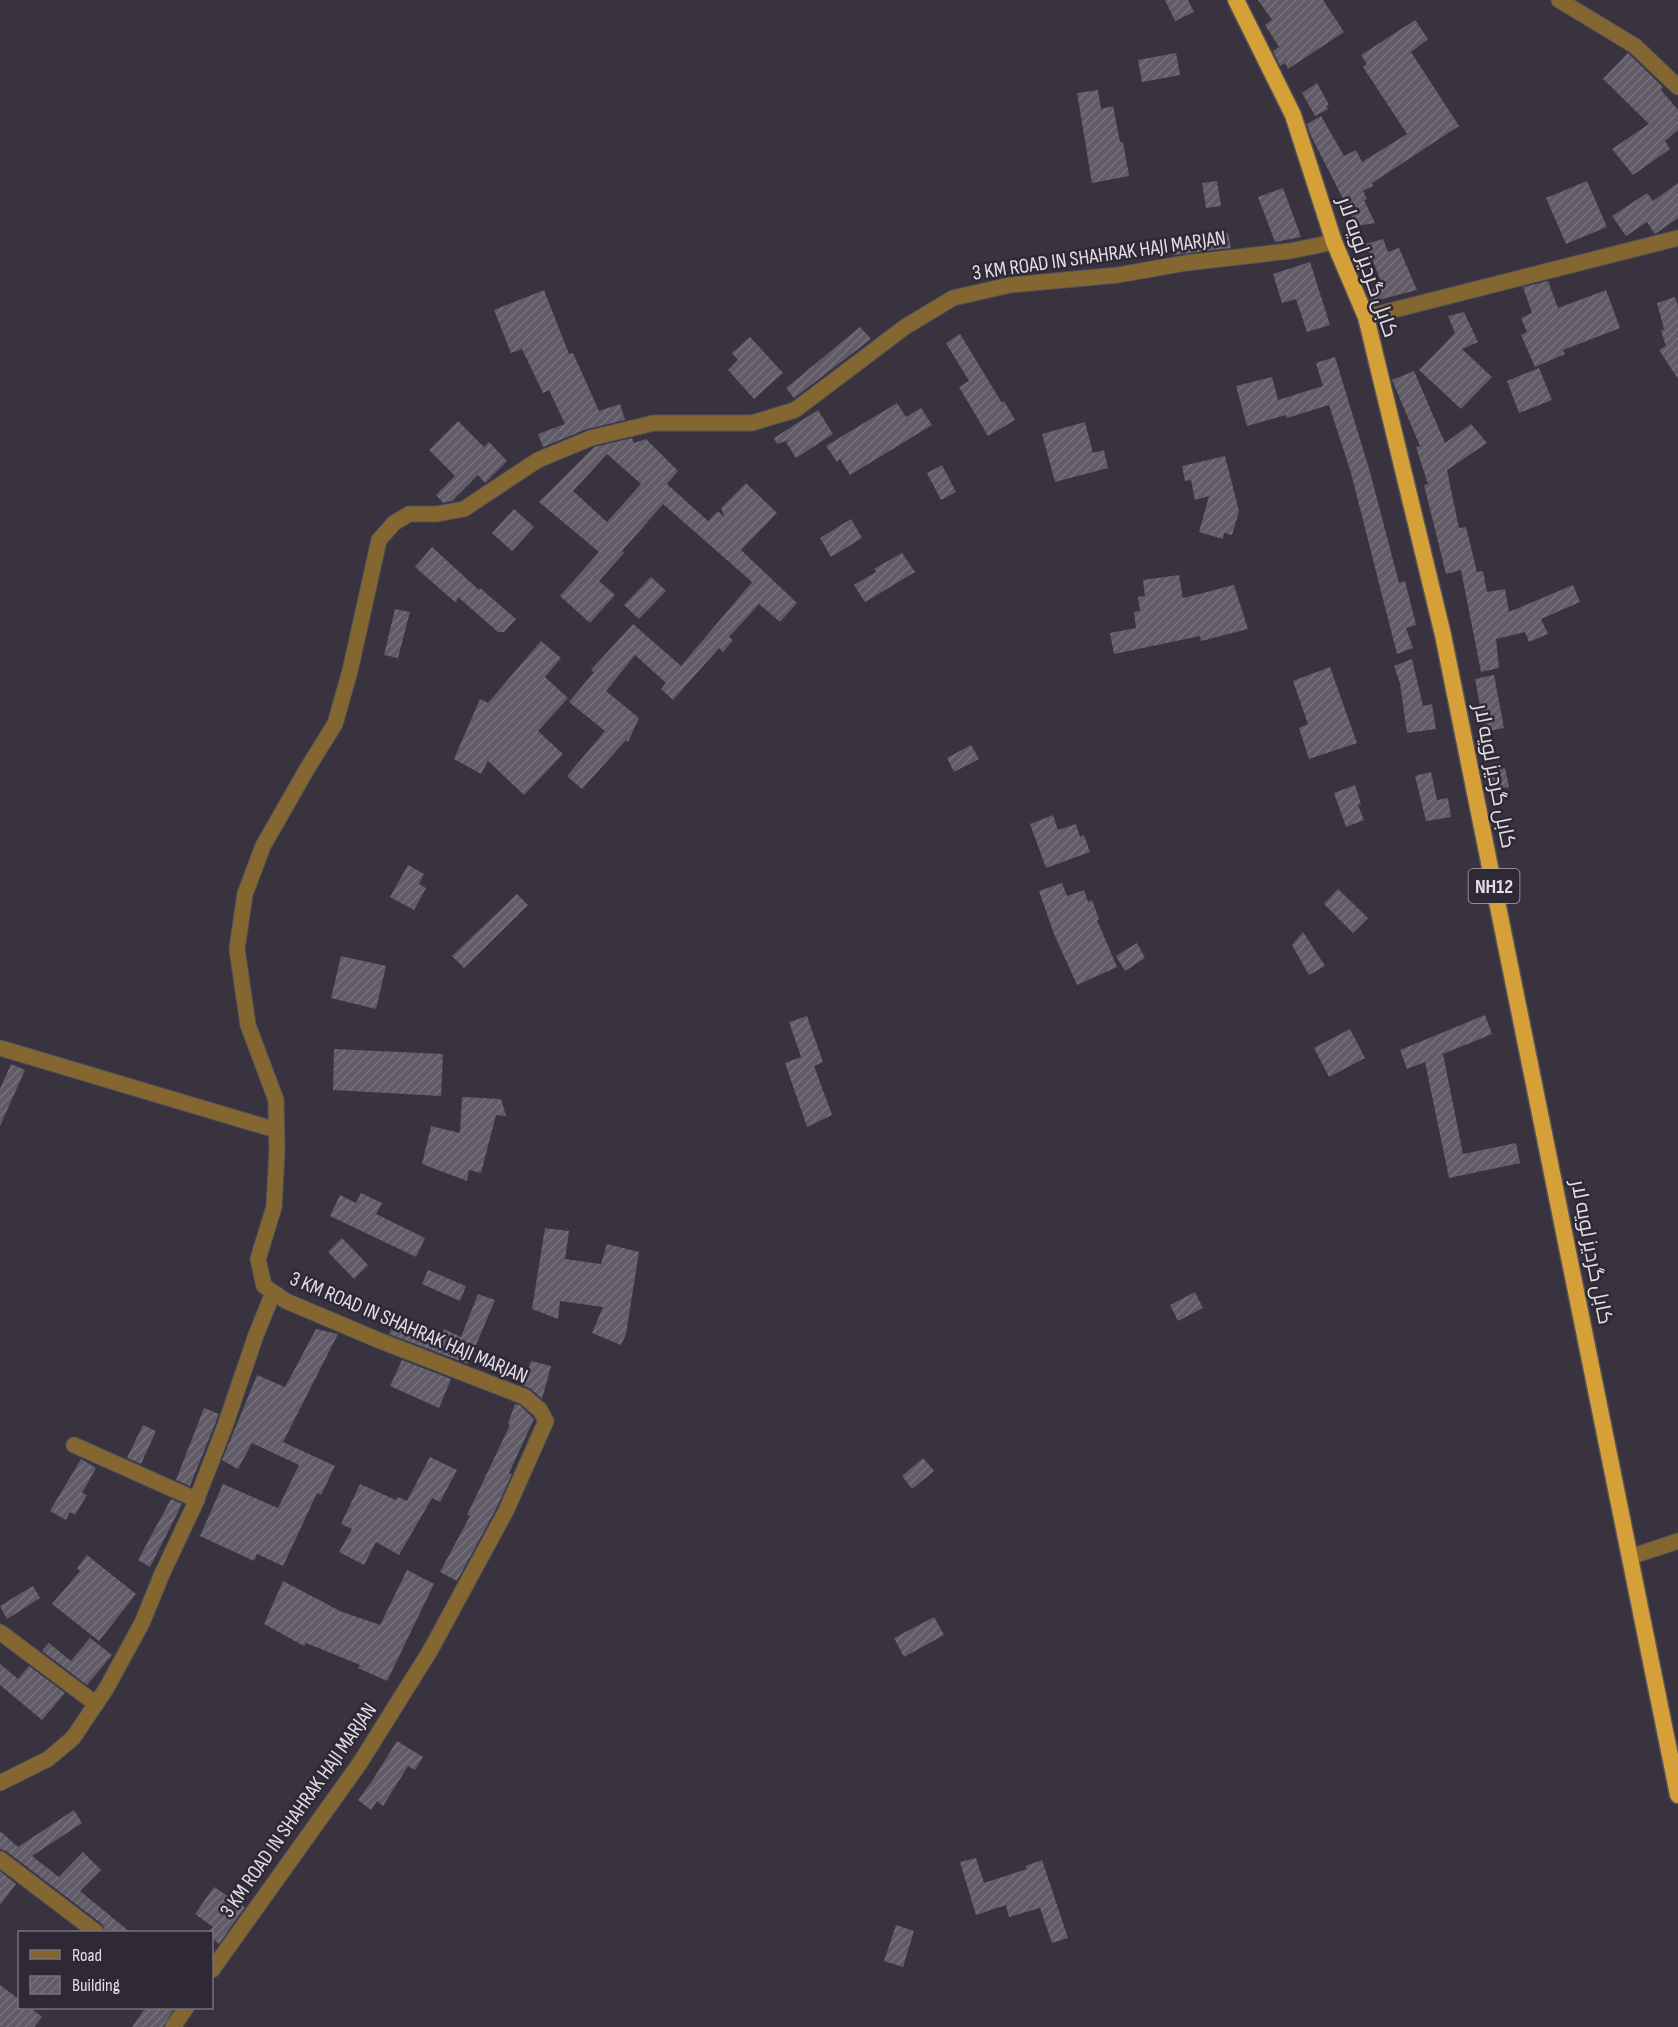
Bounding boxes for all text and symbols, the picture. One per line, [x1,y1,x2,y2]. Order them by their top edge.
street label: کابل گردیز لویه لار [1331,193,1403,341]
street label: 3 KM ROAD IN SHAHRAK HAJI MARJAN [971,225,1228,286]
street label: کابل گردیز لویه لار [1468,701,1521,851]
road number: NH12 [1468,869,1520,903]
street label: کابل گردیز لویه لار [1565,1177,1618,1327]
street label: 3 KM ROAD IN SHAHRAK HAJI MARJAN [286,1266,531,1389]
street label: 3 KM ROAD IN SHAHRAK HAJI MARJAN [215,1698,382,1922]
legend [18,1931,213,2009]
text: Road [72,1945,102,1966]
text: Building [72,1975,120,1996]

